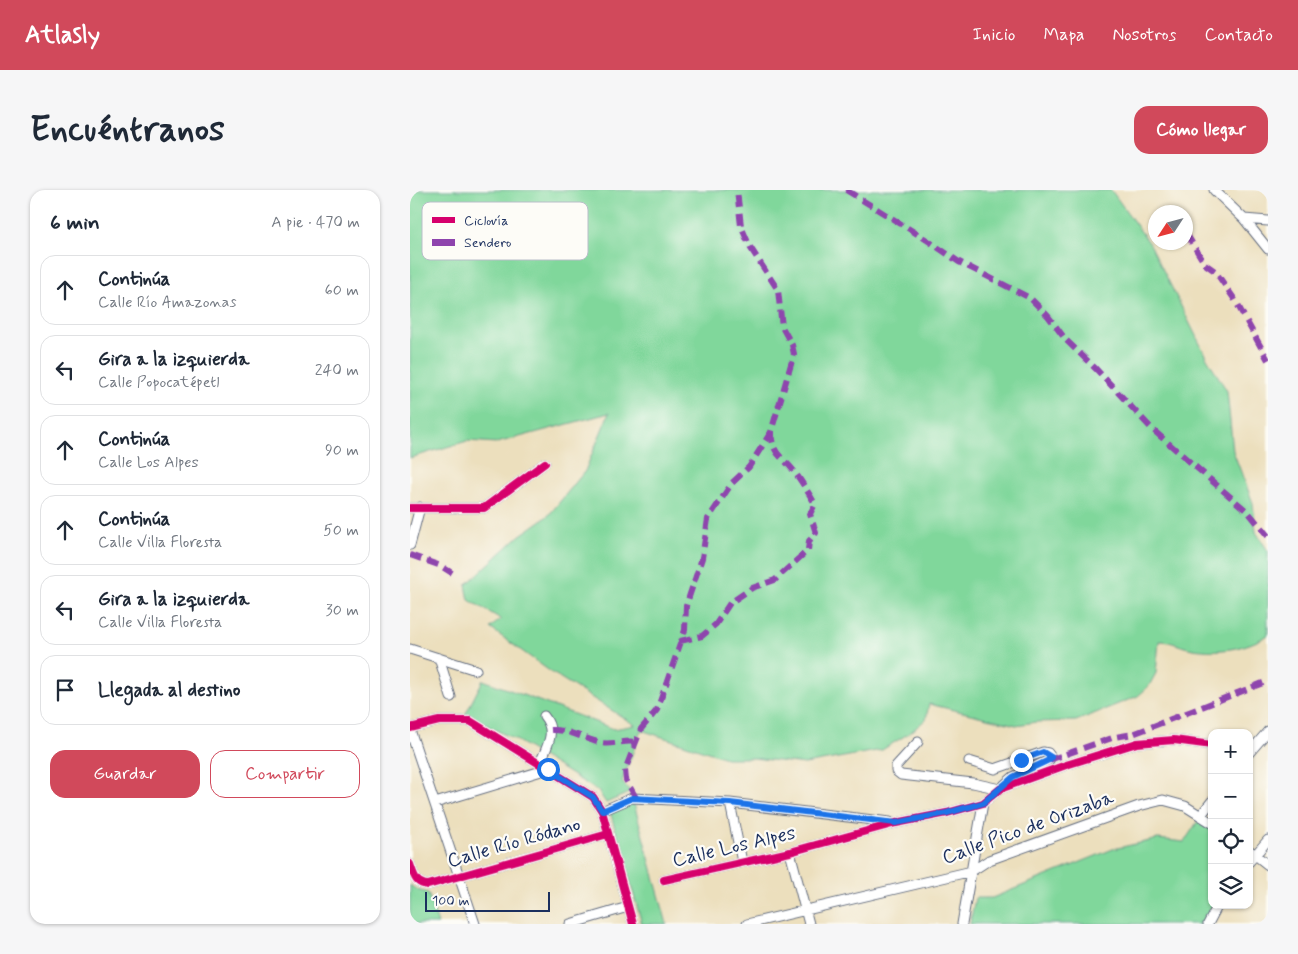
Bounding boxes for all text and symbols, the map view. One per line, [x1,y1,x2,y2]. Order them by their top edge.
text: Atlasly [25,20,100,51]
text: Inicio [973,23,1015,47]
text: Mapa [1043,23,1084,47]
text: Nosotros [1112,23,1177,47]
text: Contacto [1205,23,1273,47]
button: Cómo llegar [1134,106,1268,154]
text: Encuéntranos [30,107,225,153]
legend [422,202,588,260]
north arrow [1148,205,1193,250]
text: 6 min [50,209,100,237]
text: A pie · 470 m [271,212,360,233]
text: Ciclovía [464,212,508,230]
text: Sendero [464,234,511,252]
text: Continúa [98,267,170,292]
icon: ahead [51,276,79,304]
text: 60 m [325,280,359,301]
text: Calle Río Amazonas [98,292,236,313]
text: Gira a la izquierda [98,347,249,372]
icon: left [51,356,79,384]
text: 240 m [315,360,359,381]
text: Calle Popocatépetl [98,372,220,393]
text: Continúa [98,427,170,452]
icon: ahead [51,436,79,464]
text: 90 m [325,440,359,461]
text: Calle Los Alpes [98,452,199,473]
text: Continúa [98,507,170,532]
icon: ahead [51,516,79,544]
text: 50 m [323,520,359,541]
text: Calle Villa Floresta [98,532,222,553]
text: Gira a la izquierda [98,587,249,612]
icon: left [51,596,79,624]
text: 30 m [326,600,359,621]
text: Calle Villa Floresta [98,612,222,633]
icon: arrive [51,676,79,704]
text: Llegada al destino [98,678,240,703]
map controls [1208,729,1253,909]
button: + [1208,729,1253,774]
route end [1010,749,1033,772]
button: Guardar [50,750,200,798]
button: Compartir [210,750,360,798]
route start [537,758,560,781]
button: − [1208,774,1253,819]
street label: Calle Pico de Orizaba [938,784,1119,872]
street label: Calle Río Ródano [444,811,584,875]
button: locate [1208,819,1253,864]
street label: Calle Los Alpes [670,820,798,874]
button: layers [1208,864,1253,909]
scale bar [425,889,550,912]
text: 100 m [432,892,470,910]

